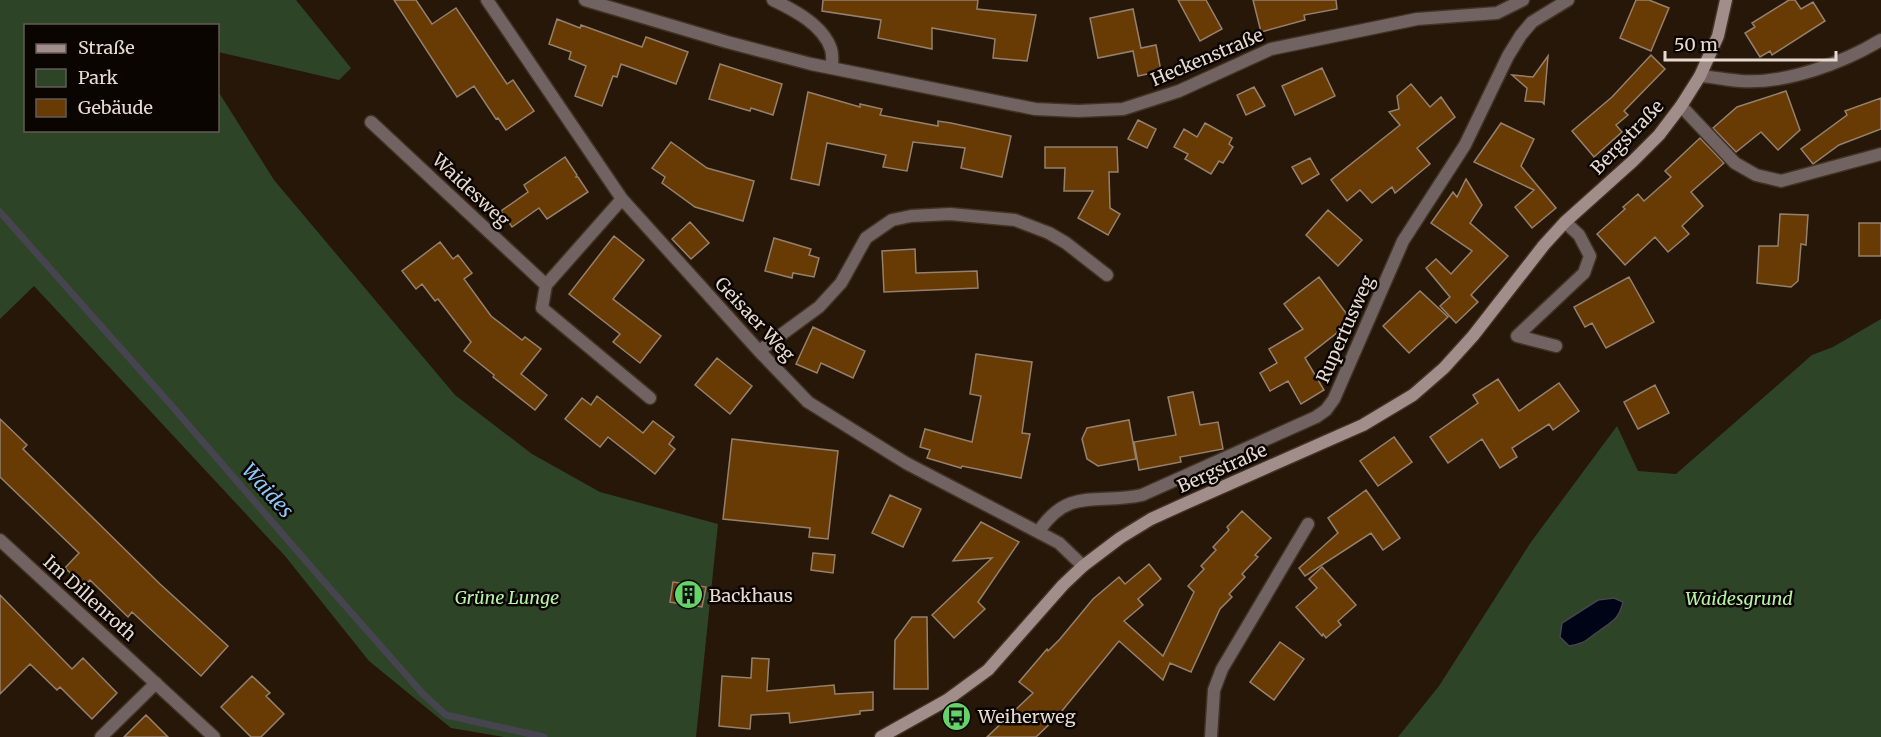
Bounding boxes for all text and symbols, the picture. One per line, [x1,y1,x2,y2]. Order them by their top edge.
street label: Heckenstraße [1147,23,1267,91]
legend [24,24,219,132]
scale bar [1665,24,1836,62]
text: 50 m [1674,33,1718,56]
text: Straße [78,36,135,59]
text: Park [78,66,119,89]
street label: Bergstraße [1586,95,1668,179]
text: Gebäude [78,96,153,119]
street label: Waidesweg [427,148,515,232]
street label: Geisaer Weg [710,272,800,366]
street label: Rupertusweg [1311,272,1379,386]
street label: Bergstraße [1174,438,1270,498]
water label: Waides [237,458,299,522]
street label: Im Dillenroth [39,550,141,646]
building icon: Backhaus [672,579,704,611]
place label: Backhaus [709,584,793,607]
park label: Grüne Lunge [455,586,559,609]
park label: Waidesgrund [1685,587,1793,610]
bus stop icon: Weiherweg [941,700,973,732]
place label: Weiherweg [977,705,1076,728]

